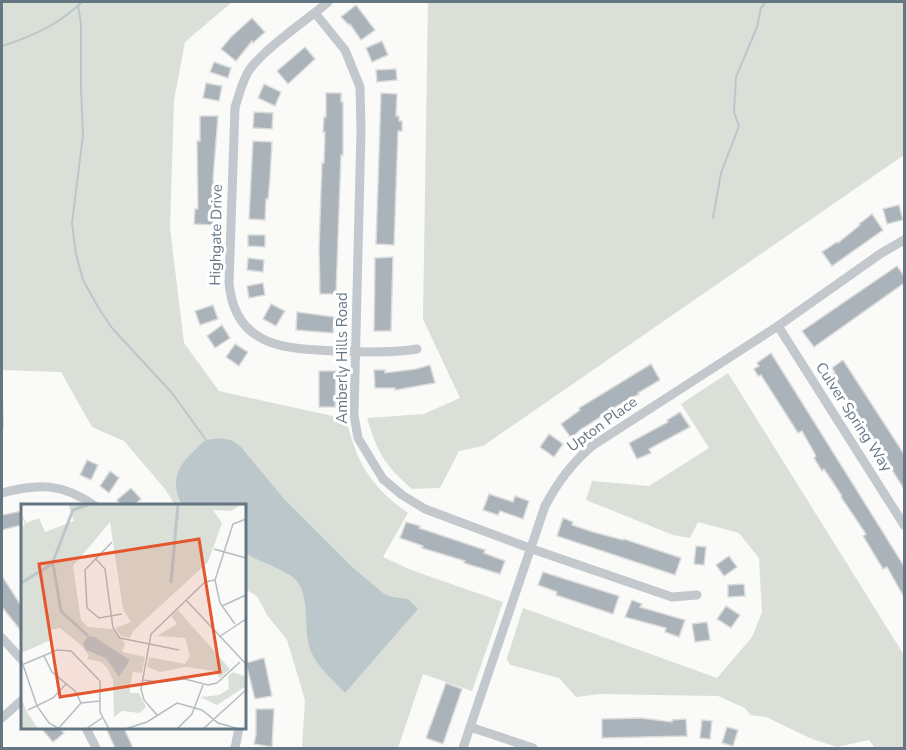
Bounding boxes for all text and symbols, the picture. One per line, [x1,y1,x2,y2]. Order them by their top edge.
street label: Highgate Drive [205,184,227,286]
street label: Amberly Hills Road [332,292,352,424]
street label: Culver Spring Way [811,358,897,476]
street label: Upton Place [563,392,641,456]
inset map [21,504,246,729]

